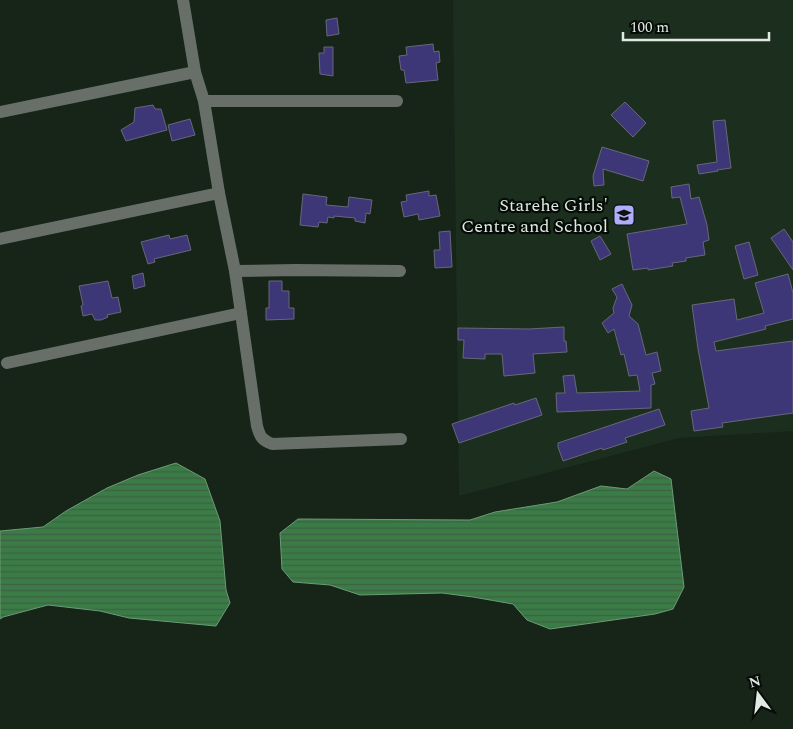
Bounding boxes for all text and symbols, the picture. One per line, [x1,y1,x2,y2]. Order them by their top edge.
scale bar [623,10,769,42]
text: 100 m [630,16,669,39]
place label: Starehe Girls' Centre and School [461,192,608,240]
school or university icon: Starehe Girls' Centre and School [612,203,636,227]
north arrow [733,669,783,719]
text: N [747,670,763,694]

